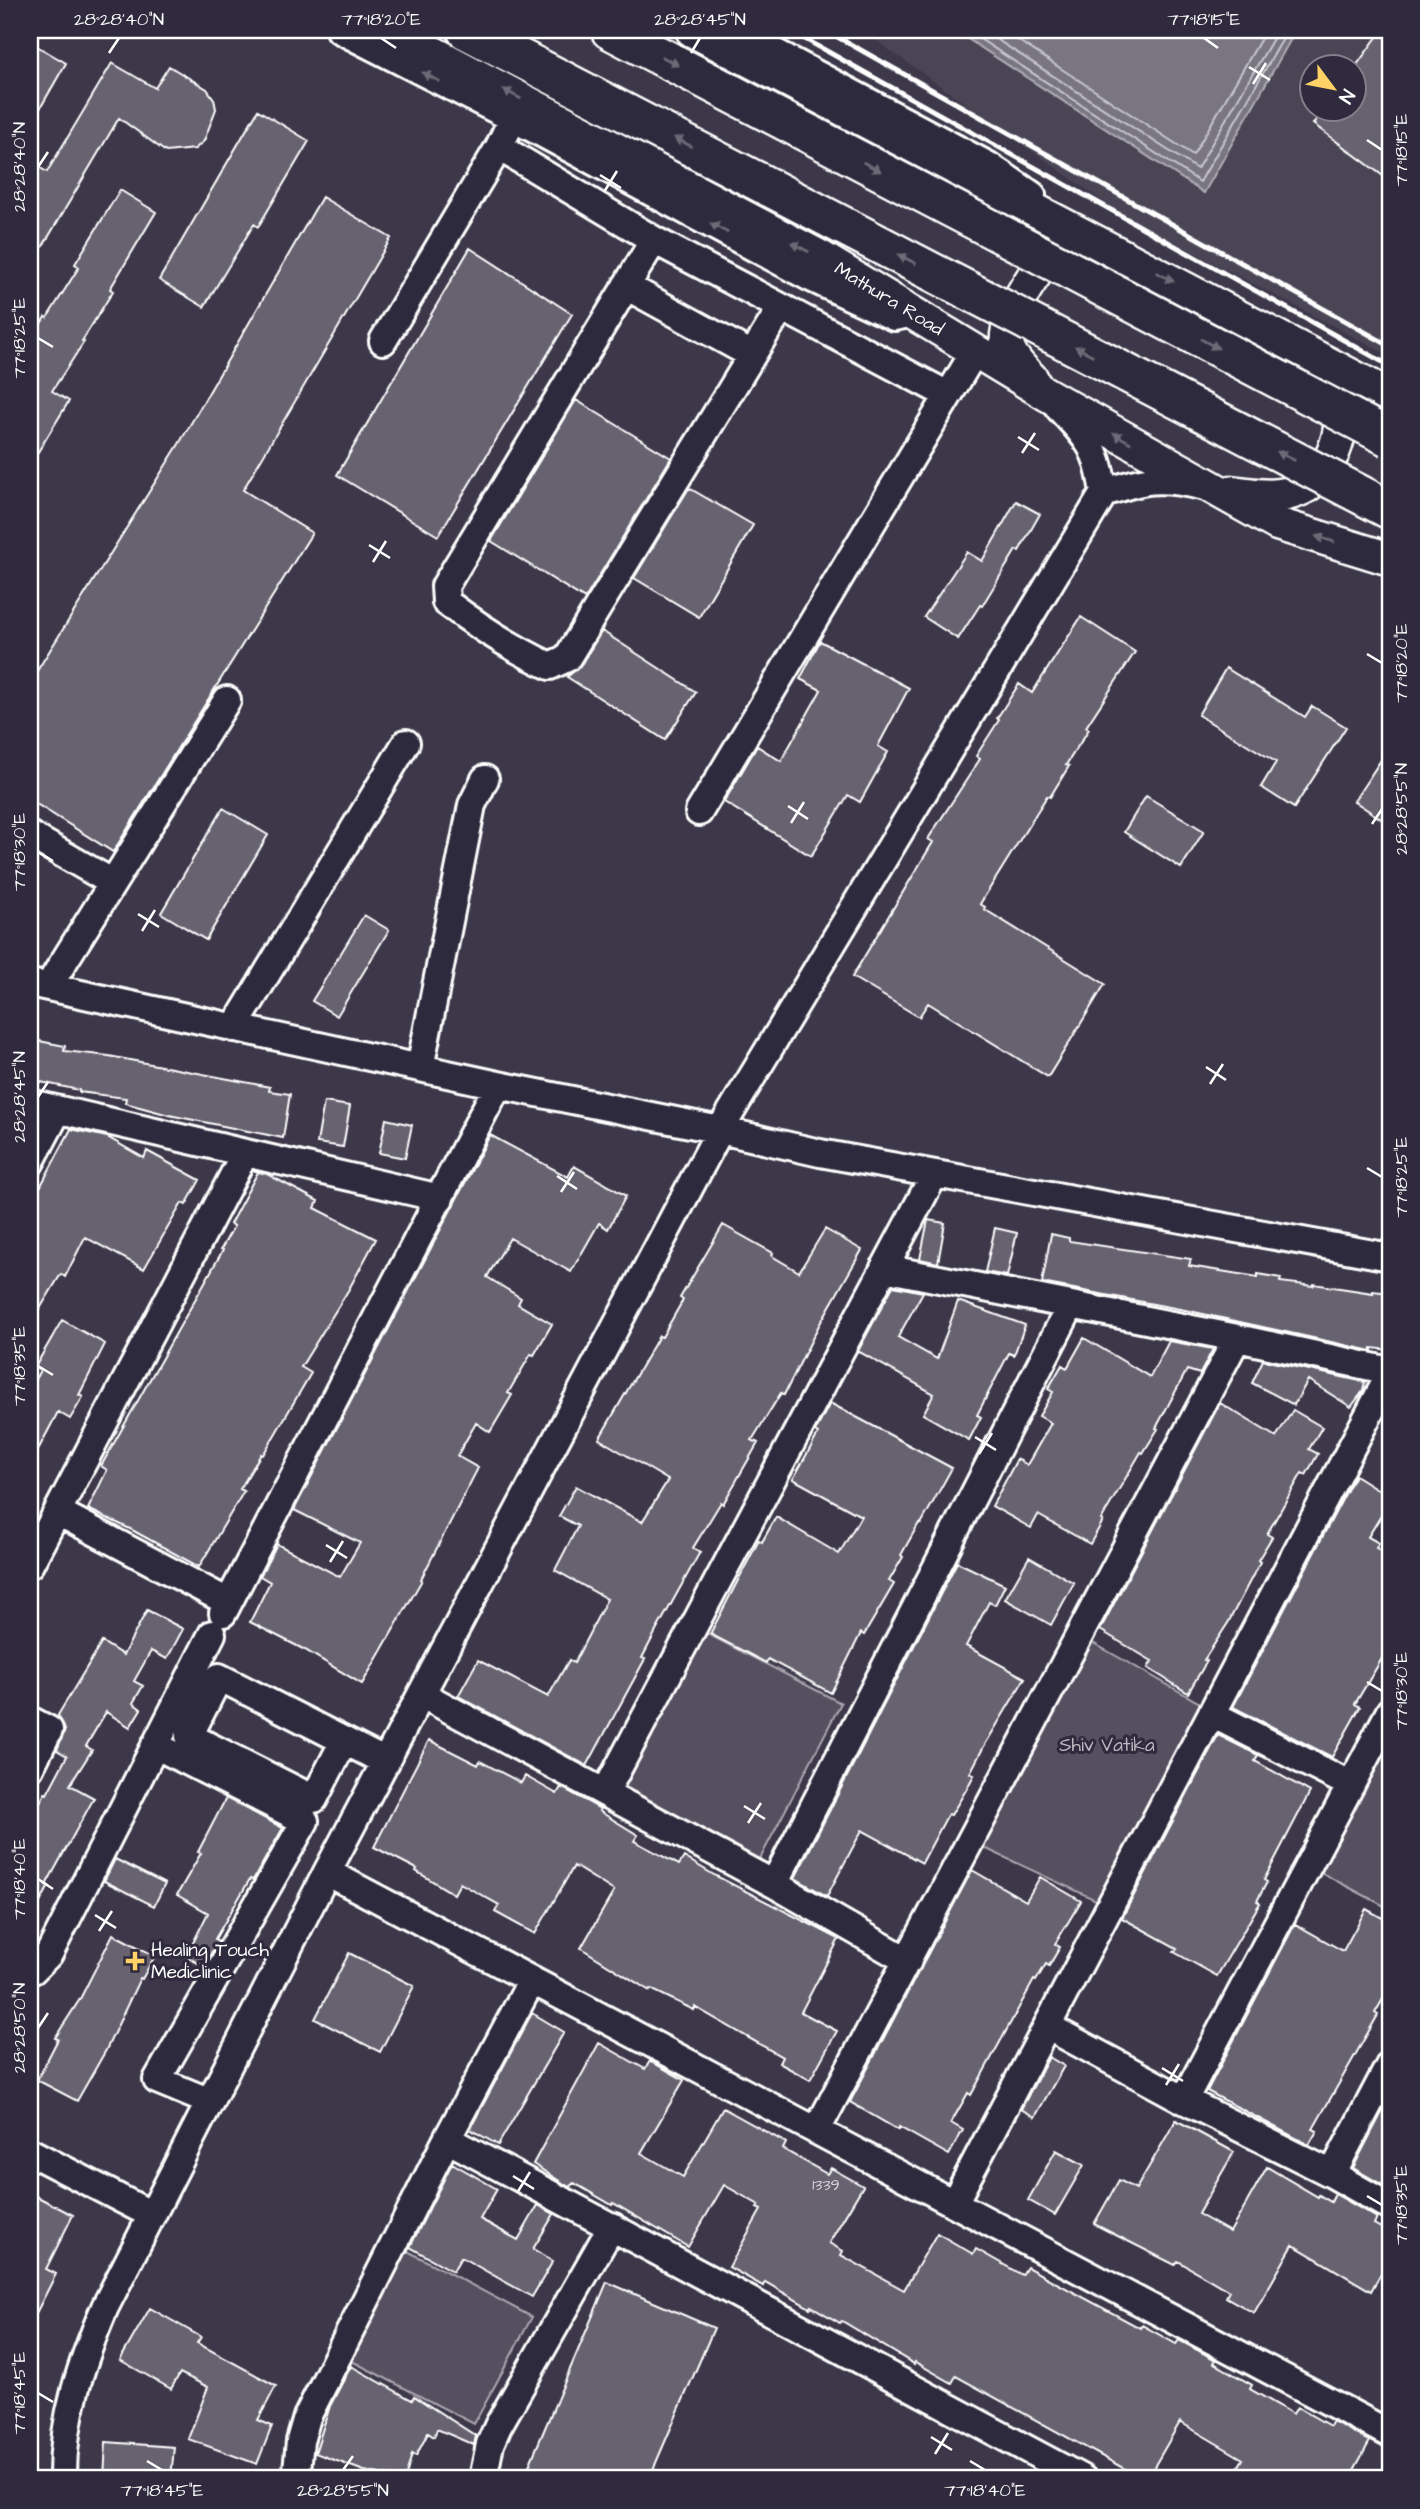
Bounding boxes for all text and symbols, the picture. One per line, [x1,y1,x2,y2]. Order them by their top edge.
text: 28°28'40"N [74,7,164,32]
text: 77°18'20"E [341,7,421,32]
text: 28°28'45"N [654,7,746,32]
text: 77°18'15"E [1168,7,1241,32]
north arrow [1298,52,1368,122]
one-way arrow [660,56,680,67]
one-way arrow [421,72,441,83]
text: N [1331,84,1361,108]
one-way arrow [503,88,522,100]
text: 77°18'15"E [1389,113,1414,186]
text: 28°28'40"N [7,122,32,212]
one-way arrow [673,137,693,148]
one-way arrow [862,161,882,172]
one-way arrow [710,222,729,234]
one-way arrow [790,241,810,252]
one-way arrow [896,253,916,265]
street label: Mathura Road [829,255,949,342]
one-way arrow [1155,272,1175,283]
text: 77°18'25"E [7,297,32,378]
one-way arrow [1200,338,1220,349]
one-way arrow [1074,345,1094,357]
one-way arrow [1112,432,1132,444]
one-way arrow [1276,450,1296,462]
one-way arrow [1314,533,1335,543]
text: 77°18'20"E [1389,623,1414,703]
text: 28°28'55"N [1389,763,1414,855]
text: 77°18'30"E [7,812,32,891]
text: 28°28'45"N [7,1051,32,1143]
text: 77°18'25"E [1389,1136,1414,1217]
text: 77°18'35"E [7,1326,32,1406]
text: 77°18'30"E [1389,1651,1414,1730]
park label: Shiv Vatika [1059,1732,1155,1759]
text: 77°18'40"E [7,1838,32,1920]
place label: Healing Touch Mediclinic [151,1937,269,1986]
marker: Healing Touch Mediclinic [125,1951,145,1971]
text: 28°28'50"N [7,1983,32,2073]
text: 77°18'35"E [1389,2165,1414,2245]
house number: 1339 [812,2174,840,2196]
text: 77°18'45"E [7,2351,32,2434]
text: 77°18'45"E [121,2478,204,2503]
text: 28°28'55"N [297,2478,389,2503]
text: 77°18'40"E [944,2478,1026,2503]

